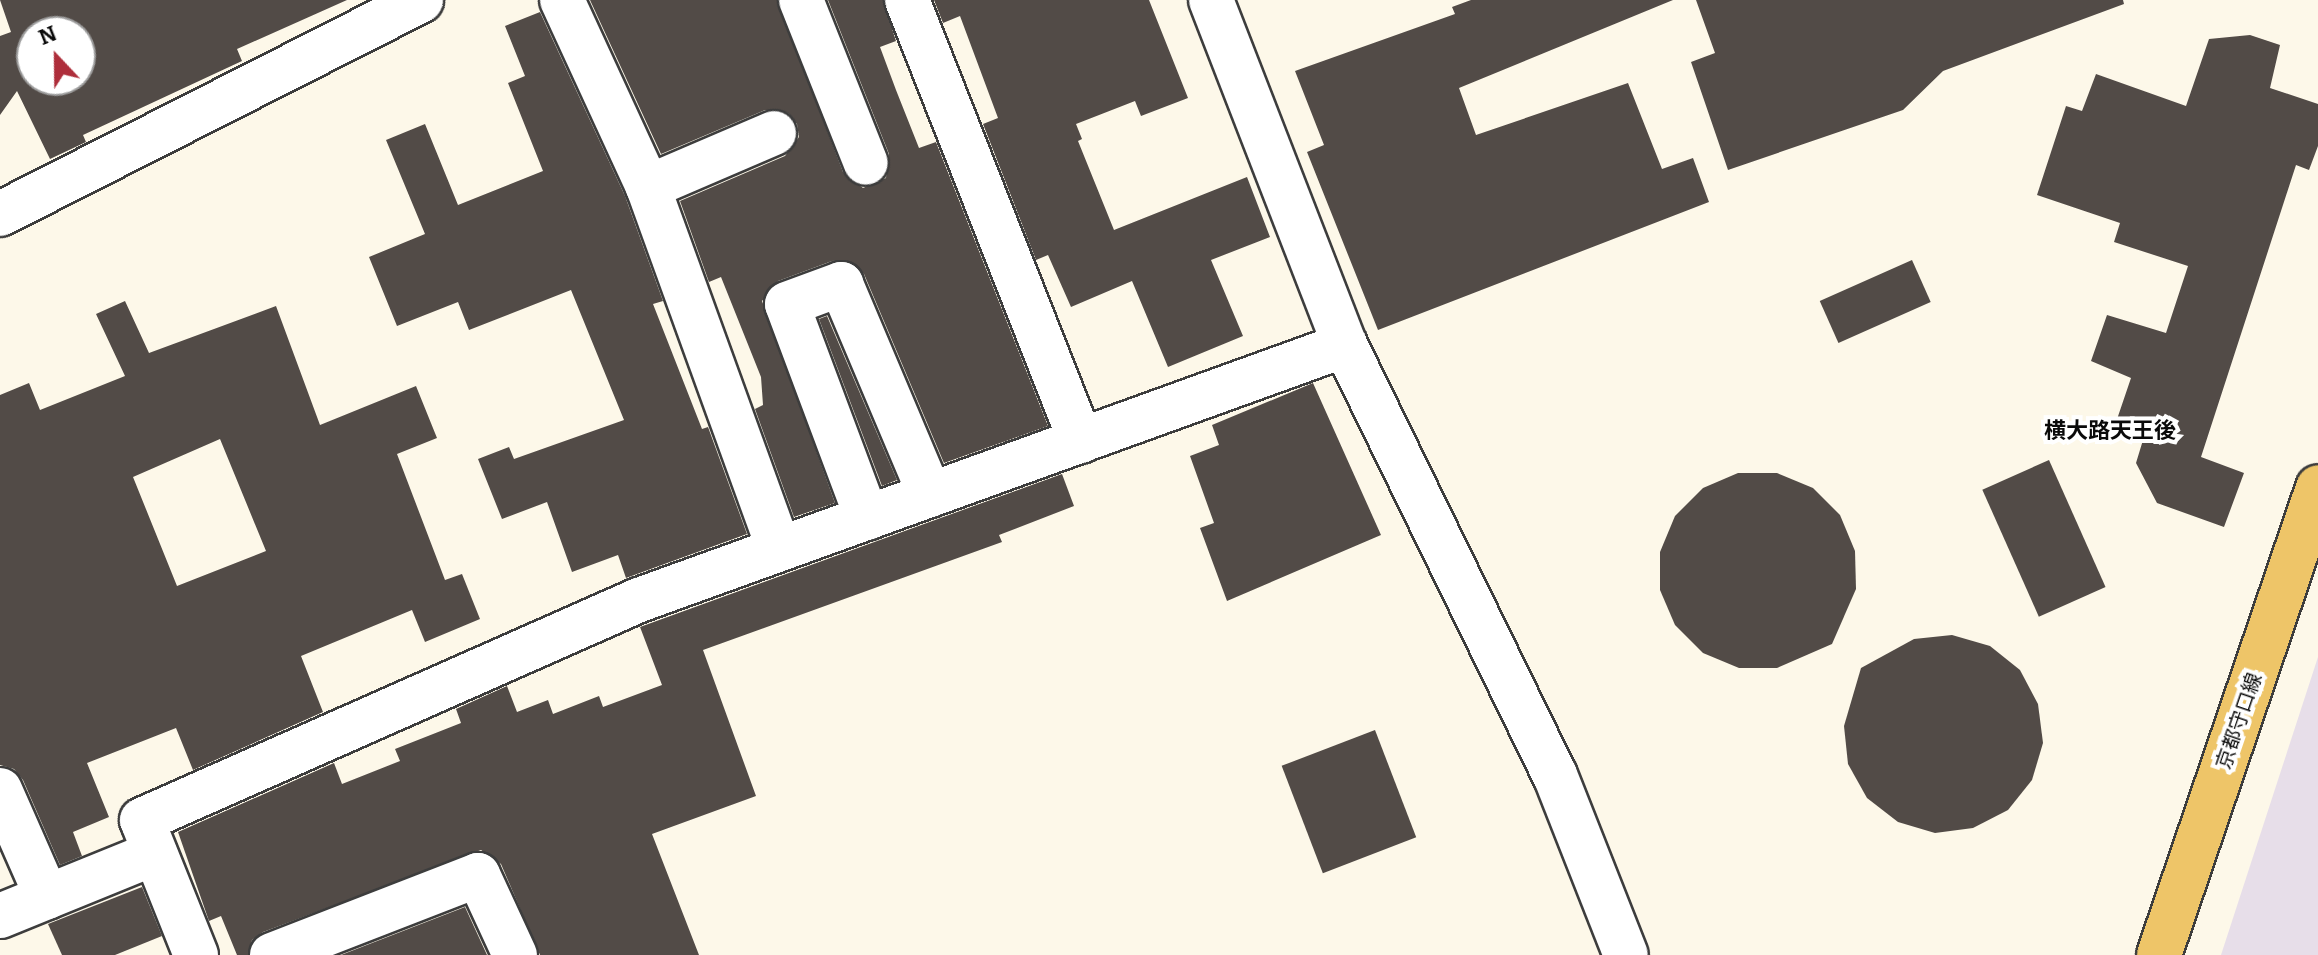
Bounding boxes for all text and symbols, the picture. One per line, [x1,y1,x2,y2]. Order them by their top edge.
north arrow [16,16,96,96]
text: N [35,19,60,51]
district label: 横大路天王後 [2044,418,2176,444]
street label: 京都守口線 [2211,670,2267,772]

